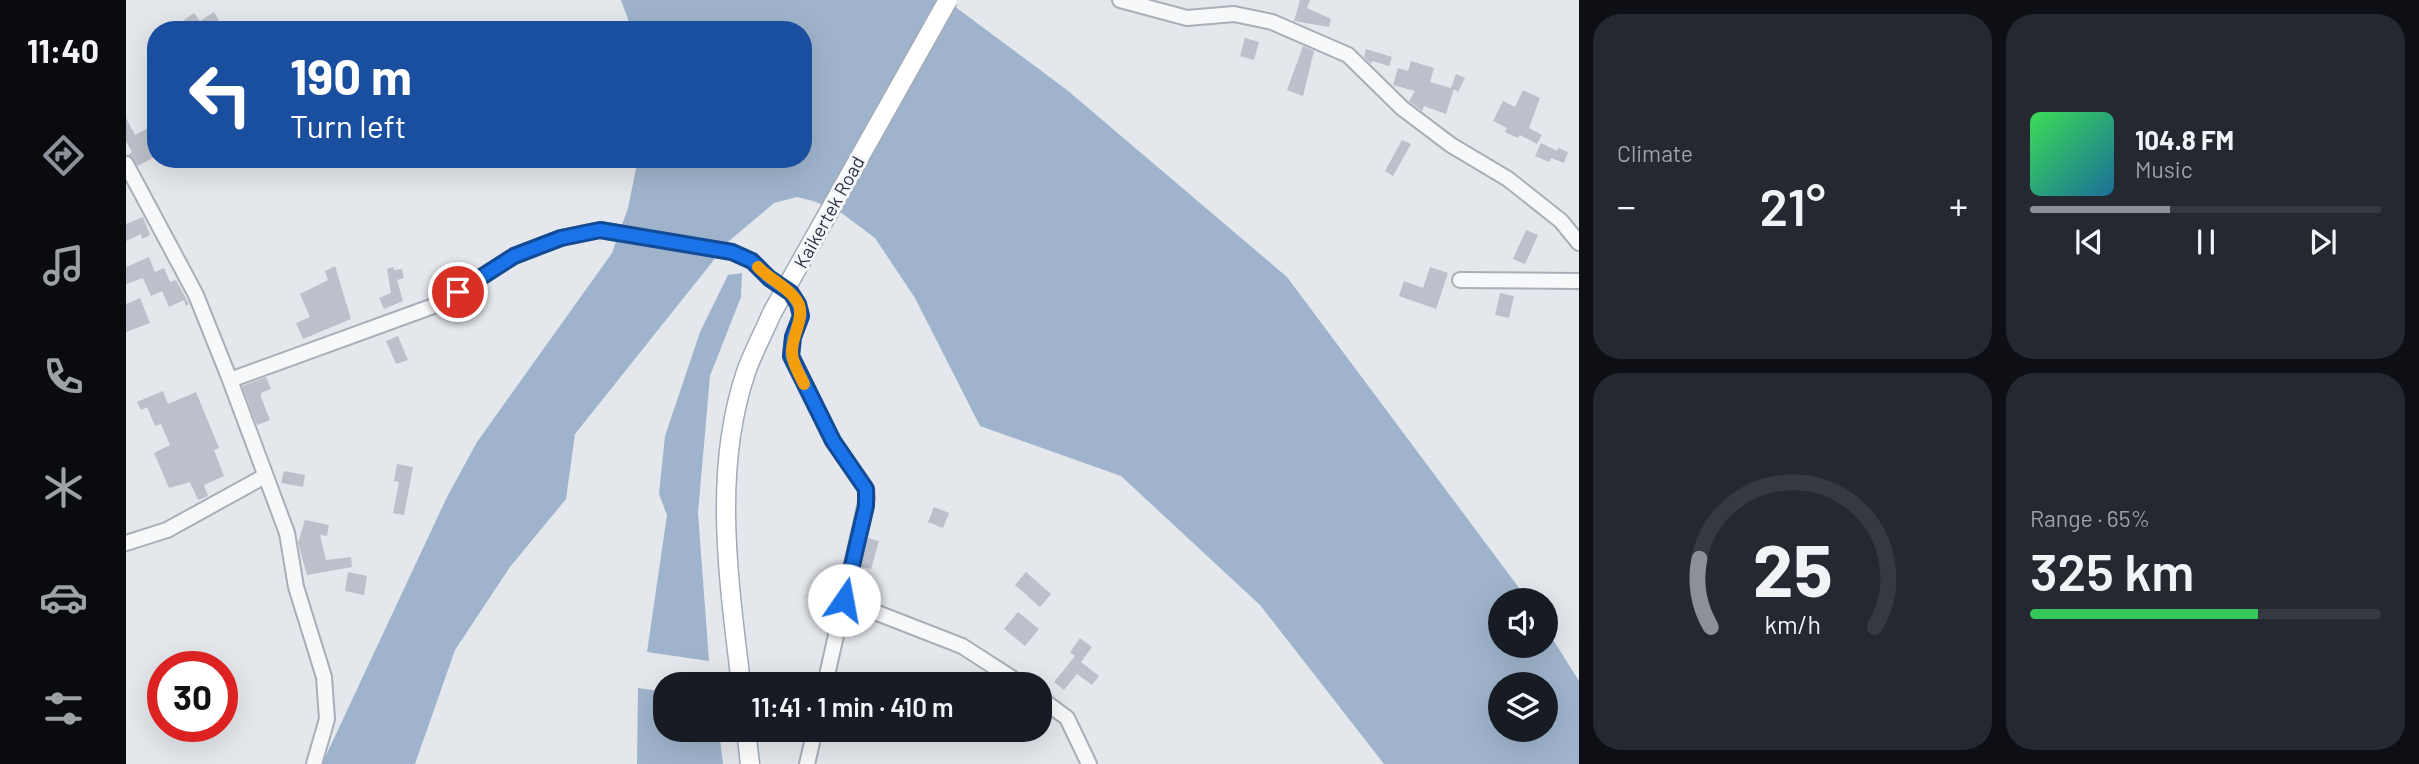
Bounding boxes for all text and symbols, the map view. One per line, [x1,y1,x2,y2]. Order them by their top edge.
text: 11:40 [27,31,99,69]
text: 190 m [290,46,412,105]
icon: left [175,49,266,140]
text: Turn left [290,106,407,144]
text: 104.8 FM [2135,124,2234,155]
icon: directions [39,131,88,180]
text: Climate [1617,139,1693,167]
street label: Kaikertek Road [788,152,869,272]
text: Music [2135,155,2193,183]
text: 21° [1759,174,1826,236]
text: − [1617,182,1636,228]
text: + [1949,182,1968,228]
icon: previous [2070,223,2108,261]
icon: pause [2187,223,2225,261]
icon: next [2304,223,2342,261]
icon: music [39,241,88,290]
pin [428,262,488,322]
icon: arrive [439,273,477,311]
icon: phone [39,352,88,401]
icon: climate [39,463,88,512]
text: Range · 65% [2030,504,2150,532]
text: 25 [1752,525,1833,613]
text: 325 km [2030,539,2194,601]
position arrow [807,563,881,637]
icon: car [39,573,88,622]
map controls [1488,588,1558,742]
button: sound [1488,588,1558,658]
text: km/h [1764,609,1821,639]
speed limit sign: 30 [147,651,238,742]
button: layers [1488,672,1558,742]
icon: filters [39,684,88,733]
text: 11:41 · 1 min · 410 m [751,691,954,722]

